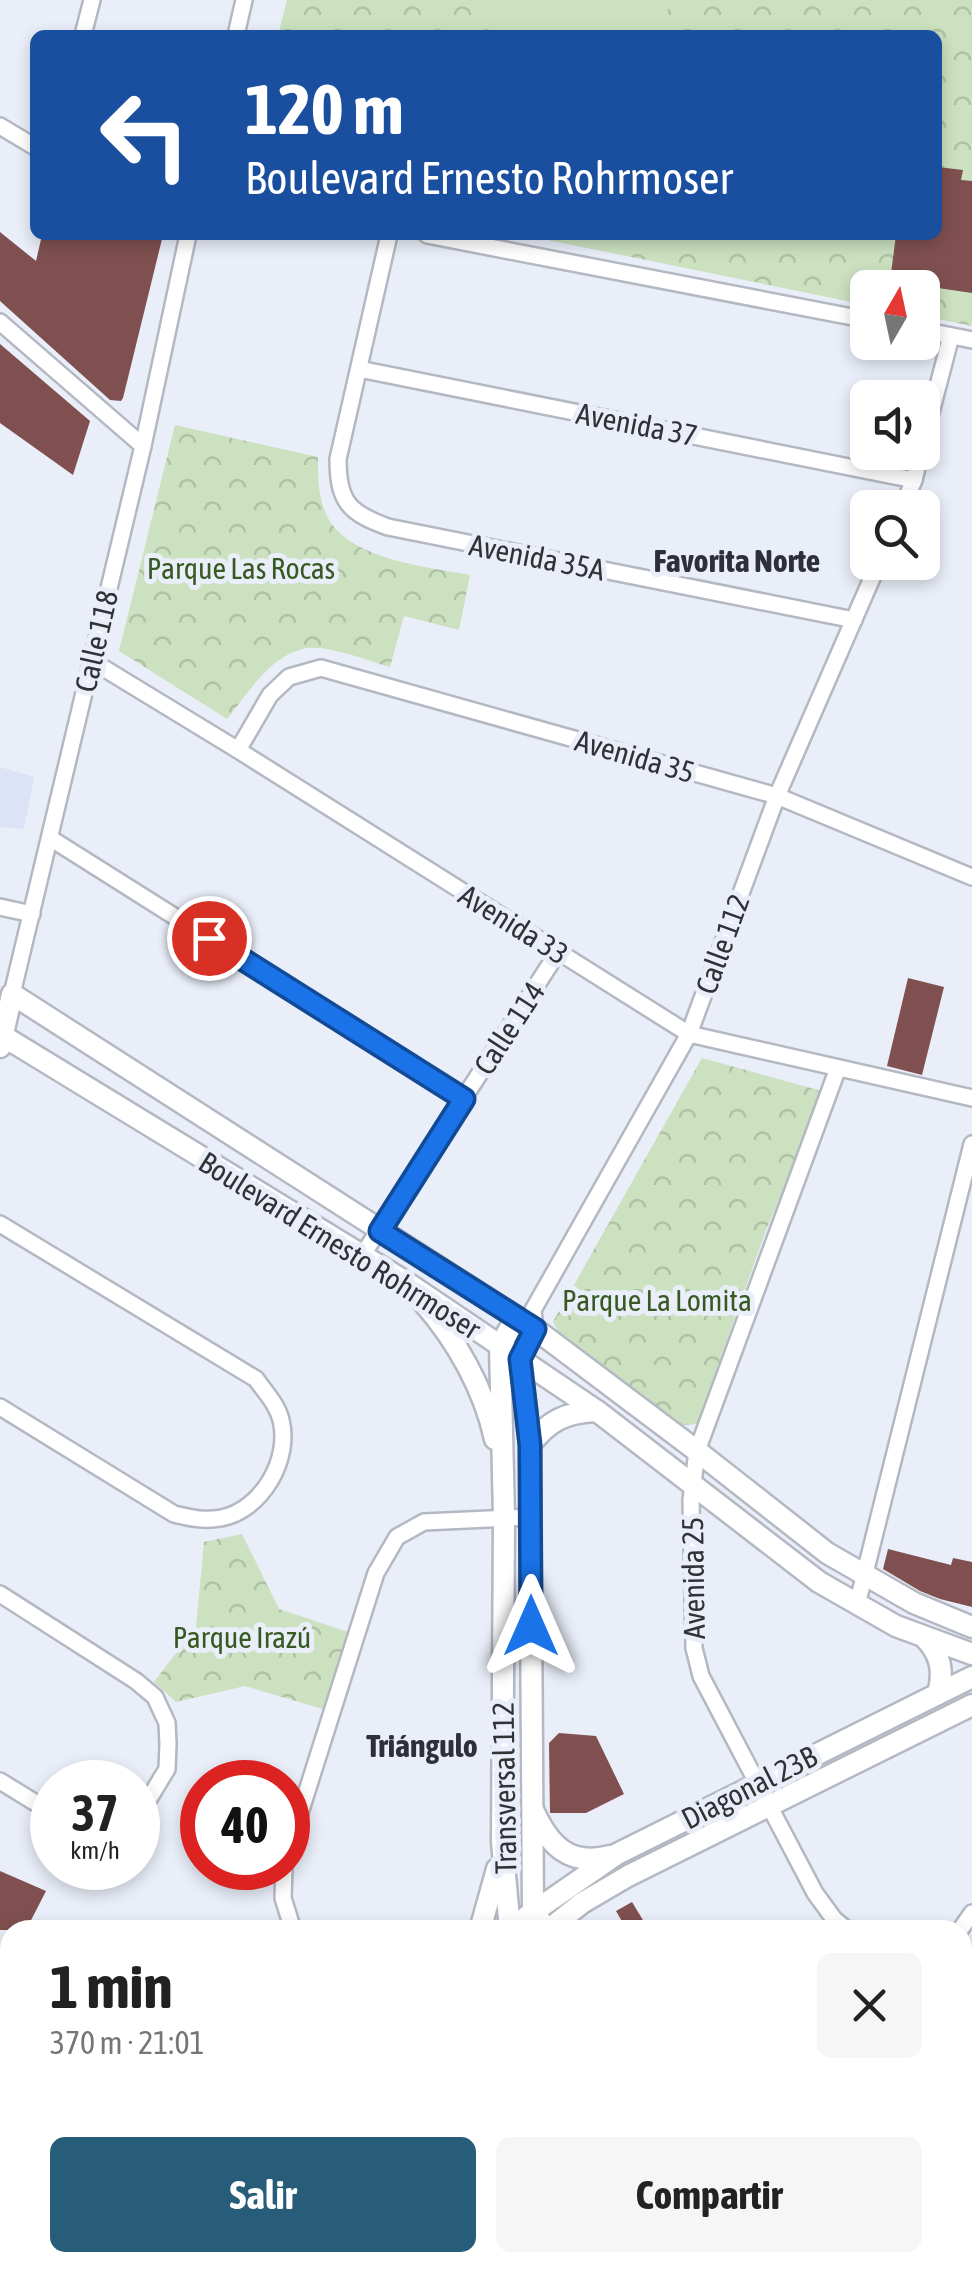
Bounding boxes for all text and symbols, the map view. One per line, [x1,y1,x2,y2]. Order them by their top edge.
text: 120 m [245,69,404,149]
icon: left [80,70,210,200]
text: Boulevard Ernesto Rohrmoser [245,152,733,204]
north arrow [850,270,940,360]
map controls [850,270,940,580]
button: sound [850,380,940,470]
street label: Avenida 37 [574,396,700,452]
button: search [850,490,940,580]
street label: Avenida 35A [467,527,608,587]
district label: Favorita Norte [654,542,820,579]
park label: Parque Las Rocas [147,551,335,585]
street label: Calle 118 [68,587,124,695]
street label: Avenida 35 [572,723,698,789]
street label: Avenida 33 [453,877,575,971]
street label: Calle 112 [688,890,756,998]
pin [167,896,252,981]
icon: arrive [182,911,237,966]
street label: Calle 114 [467,976,551,1080]
street label: Boulevard Ernesto Rohrmoser [193,1144,488,1346]
park label: Parque La Lomita [562,1283,752,1317]
street label: Avenida 25 [675,1517,711,1639]
position arrow [479,1574,583,1678]
park label: Parque Irazú [173,1620,311,1654]
street label: Transversal 112 [486,1702,522,1874]
district label: Triángulo [366,1727,478,1764]
street label: Diagonal 23B [676,1738,822,1836]
speed limit sign: 40 [180,1760,310,1890]
text: 37 [71,1784,118,1842]
text: km/h [70,1836,120,1864]
text: 1 min [50,1952,173,2021]
button: close [817,1953,922,2058]
text: 370 m · 21:01 [50,2024,205,2061]
button: Salir [50,2137,476,2252]
button: Compartir [496,2137,922,2252]

